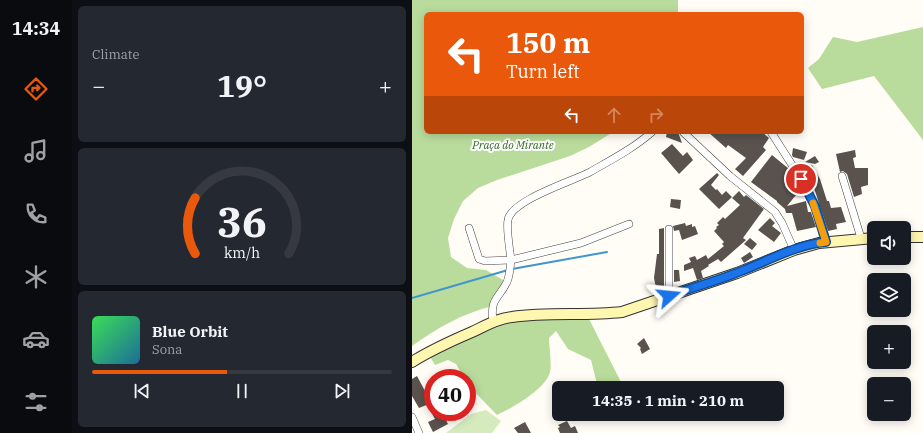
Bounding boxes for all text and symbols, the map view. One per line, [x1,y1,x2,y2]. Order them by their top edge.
text: 14:34 [12,17,60,40]
text: 150 m [506,24,590,61]
icon: left [440,28,492,80]
text: Climate [92,46,139,63]
text: Turn left [506,60,580,83]
text: 19° [217,66,267,105]
text: − [92,71,105,100]
text: + [379,71,392,100]
icon: directions [22,75,50,103]
icon: left [561,104,583,126]
icon: ahead [603,104,625,126]
icon: right [645,104,667,126]
icon: music [22,137,50,165]
park label: Praça do Mirante [471,138,554,152]
pin [784,162,818,196]
icon: arrive [790,168,812,190]
text: 36 [217,194,267,248]
icon: phone [22,200,50,228]
map controls [867,221,911,421]
button: sound [867,221,911,265]
text: km/h [224,243,260,262]
icon: climate [22,263,50,291]
button: layers [867,273,911,317]
position arrow [648,275,690,317]
text: Blue Orbit [152,322,228,341]
icon: car [22,325,50,353]
button: + [867,325,911,369]
text: Sona [152,341,182,358]
speed limit sign: 40 [424,369,476,421]
button: − [867,377,911,421]
icon: previous [131,380,153,402]
icon: pause [231,380,253,402]
icon: next [331,380,353,402]
icon: filters [22,388,50,416]
text: 14:35 · 1 min · 210 m [592,391,744,410]

